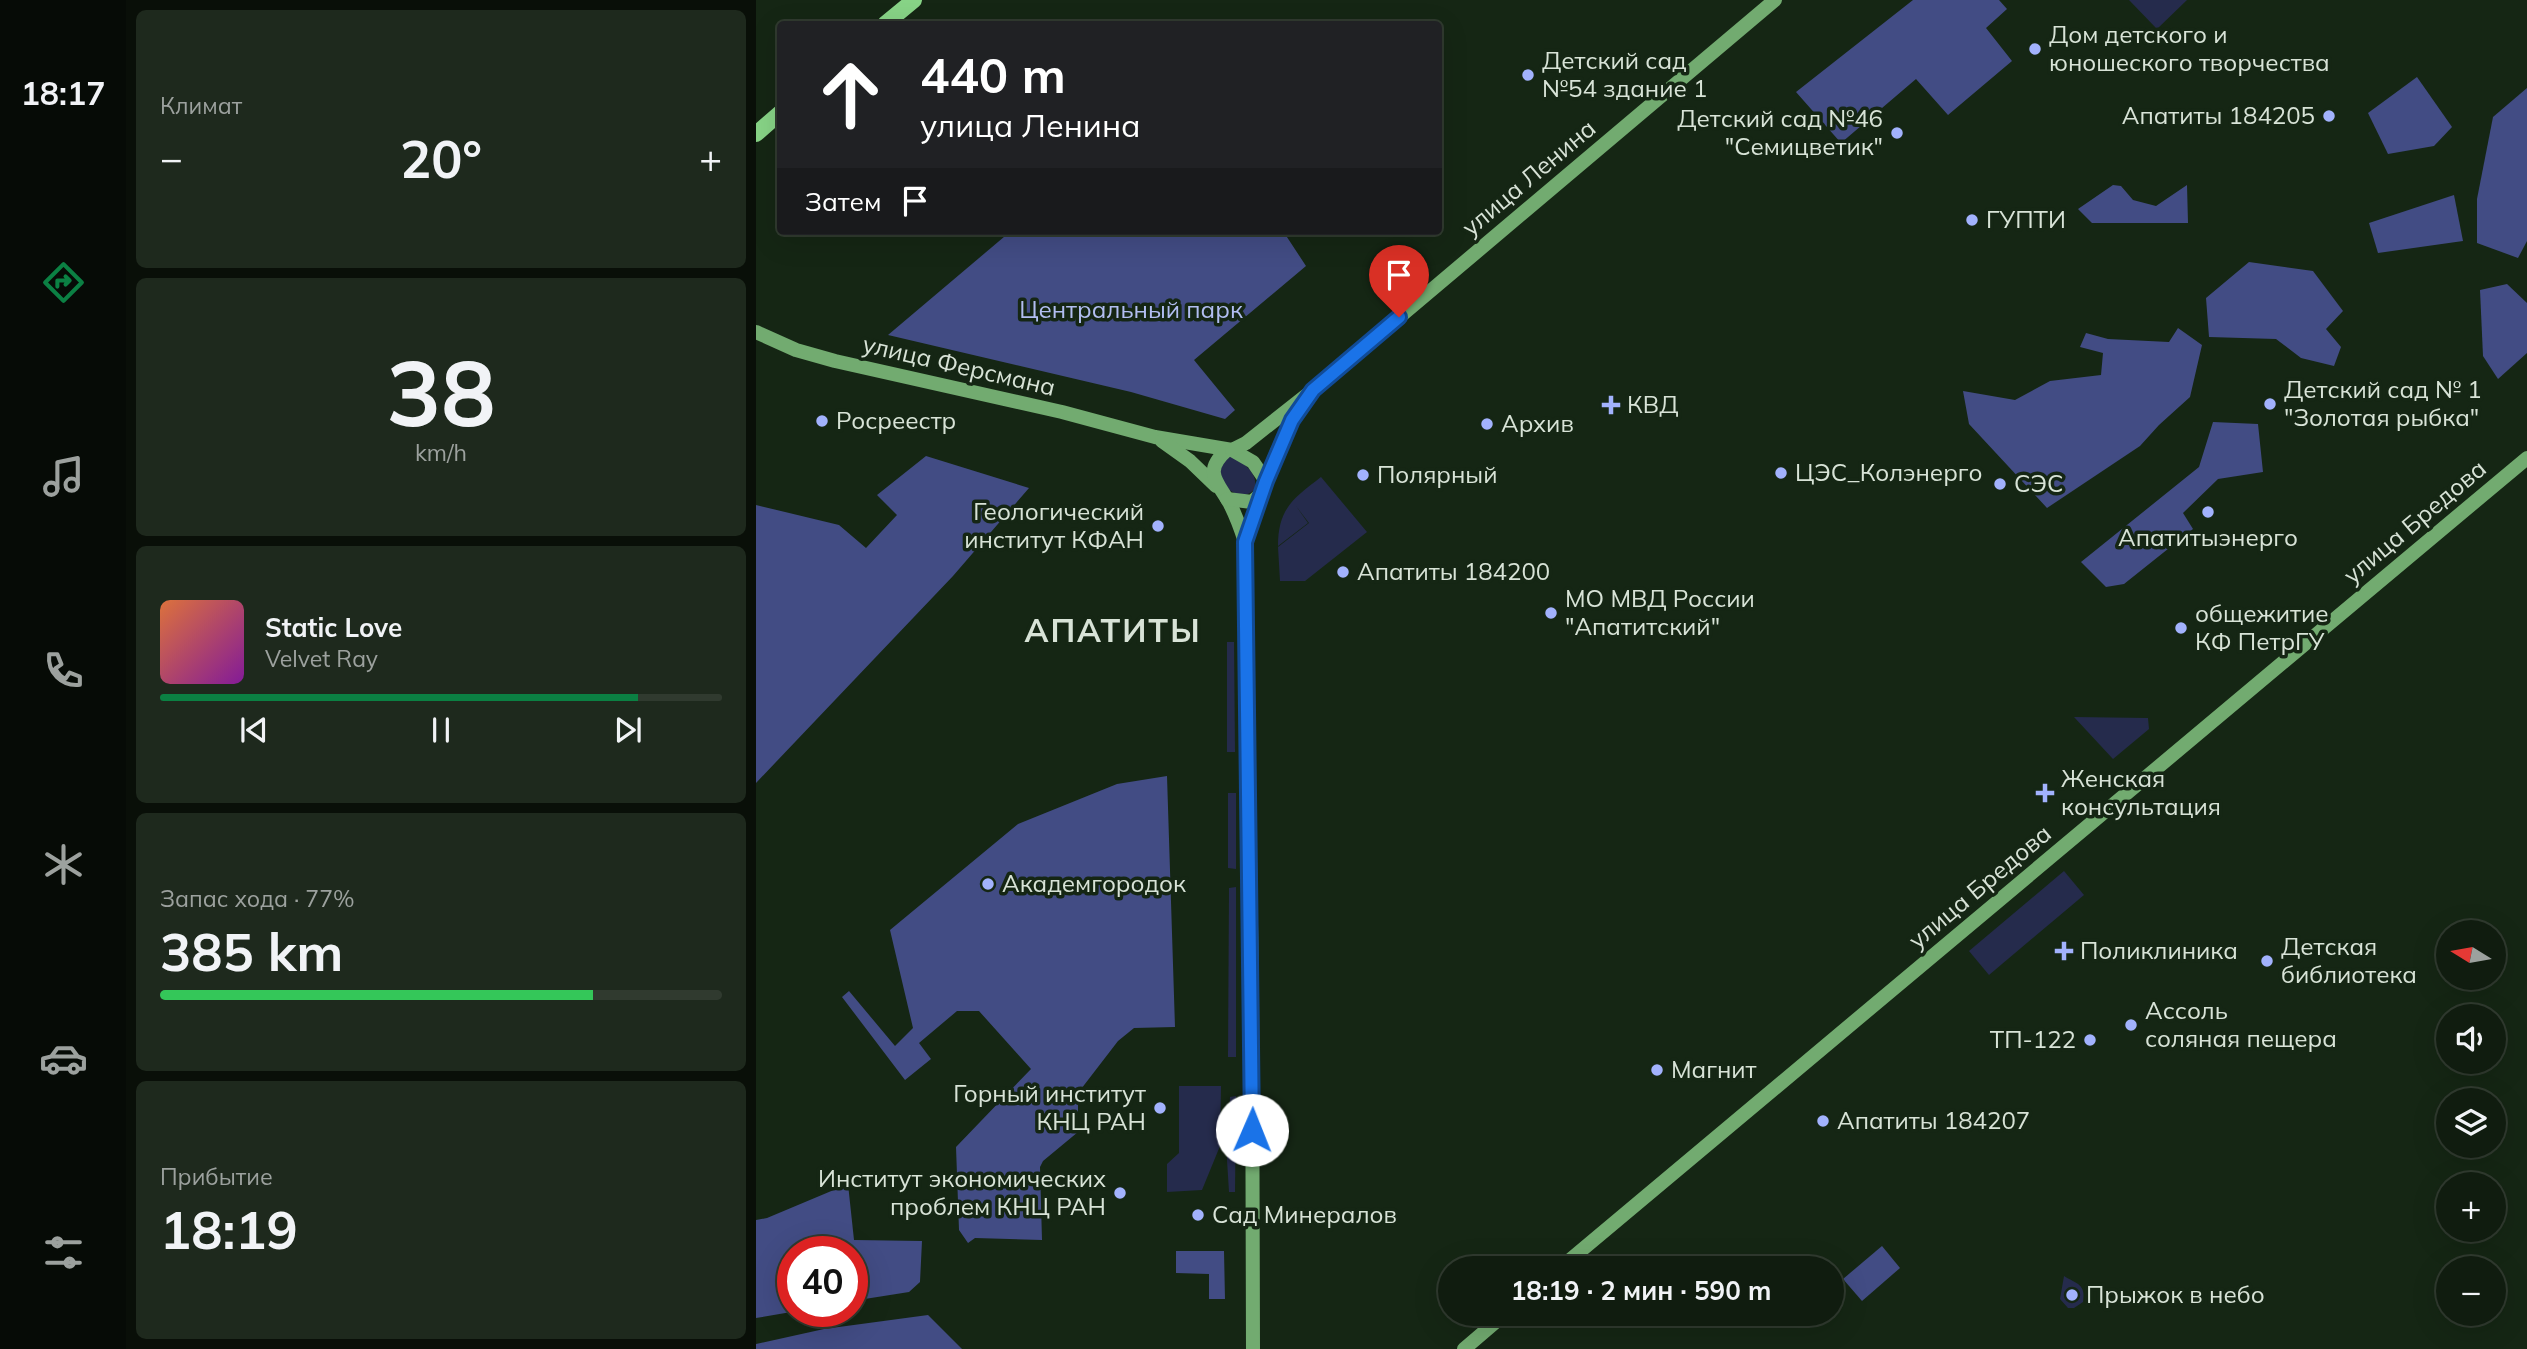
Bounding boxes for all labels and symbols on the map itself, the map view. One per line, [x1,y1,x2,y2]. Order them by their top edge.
place label: Дом детского и юношеского творчества [2049,19,2330,77]
marker: Дом детского и юношеского творчества [2027,41,2043,57]
place label: Детский сад №54 здание 1 [1542,45,1707,103]
marker: Детский сад №54 здание 1 [1520,67,1536,83]
place label: Апатиты 184205 [2122,100,2315,130]
place label: Детский сад №46 "Семицветик" [1677,103,1883,161]
marker: Апатиты 184205 [2321,108,2337,124]
street label: улица Ленина [1455,113,1601,242]
marker: Детский сад №46 "Семицветик" [1889,125,1905,141]
place label: ГУПТИ [1986,204,2066,234]
marker: ГУПТИ [1964,212,1980,228]
pin [1369,245,1429,317]
park label: Центральный парк [1019,294,1243,324]
street label: улица Ферсмана [860,328,1059,402]
place label: Детский сад № 1 "Золотая рыбка" [2284,374,2482,432]
place label: КВД [1627,389,1678,419]
marker: КВД [1601,395,1621,415]
marker: Детский сад № 1 "Золотая рыбка" [2262,396,2278,412]
place label: Росреестр [836,405,956,435]
place label: Архив [1501,408,1574,438]
marker: Росреестр [814,413,830,429]
marker: Архив [1479,416,1495,432]
street label: улица Бредова [2337,453,2492,590]
place label: ЦЭС_Колэнерго [1795,457,1982,487]
place label: Полярный [1377,459,1497,489]
marker: ЦЭС_Колэнерго [1773,465,1789,481]
marker: Полярный [1355,467,1371,483]
place label: СЭС [2014,468,2063,498]
marker: СЭС [1992,476,2008,492]
place label: Геологический институт КФАН [964,496,1144,554]
marker: Апатитыэнерго [2200,504,2216,520]
marker: Геологический институт КФАН [1150,518,1166,534]
place label: Апатитыэнерго [2118,522,2298,552]
place label: Апатиты 184200 [1357,556,1550,586]
marker: Апатиты 184200 [1335,564,1351,580]
place label: МО МВД России "Апатитский" [1565,583,1755,641]
place label: общежитие КФ ПетрГУ [2195,598,2329,656]
marker: МО МВД России "Апатитский" [1543,605,1559,621]
district label: АПАТИТЫ [1024,610,1202,650]
marker: общежитие КФ ПетрГУ [2173,620,2189,636]
place label: Женская консультация [2061,763,2221,821]
marker: Женская консультация [2035,783,2055,803]
street label: улица Бредова [1902,818,2057,955]
place label: Академгородок [1002,868,1186,898]
marker: Академгородок [980,876,996,892]
north arrow [2436,920,2506,990]
place label: Детская библиотека [2281,931,2417,989]
place label: Поликлиника [2080,935,2238,965]
marker: Поликлиника [2054,941,2074,961]
marker: Детская библиотека [2259,953,2275,969]
place label: Ассоль соляная пещера [2145,995,2337,1053]
marker: Ассоль соляная пещера [2123,1017,2139,1033]
place label: ТП-122 [1990,1024,2076,1054]
marker: ТП-122 [2082,1032,2098,1048]
place label: Магнит [1671,1054,1757,1084]
marker: Магнит [1649,1062,1665,1078]
place label: Горный институт КНЦ РАН [953,1078,1146,1136]
position arrow [1215,1093,1289,1167]
marker: Горный институт КНЦ РАН [1152,1100,1168,1116]
place label: Апатиты 184207 [1837,1105,2030,1135]
marker: Апатиты 184207 [1815,1113,1831,1129]
place label: Институт экономических проблем КНЦ РАН [818,1163,1106,1221]
marker: Институт экономических проблем КНЦ РАН [1112,1185,1128,1201]
place label: Сад Минералов [1212,1199,1397,1229]
marker: Сад Минералов [1190,1207,1206,1223]
speed limit sign: 40 [777,1236,868,1327]
place label: Прыжок в небо [2086,1279,2265,1309]
marker: Прыжок в небо [2064,1287,2080,1303]

